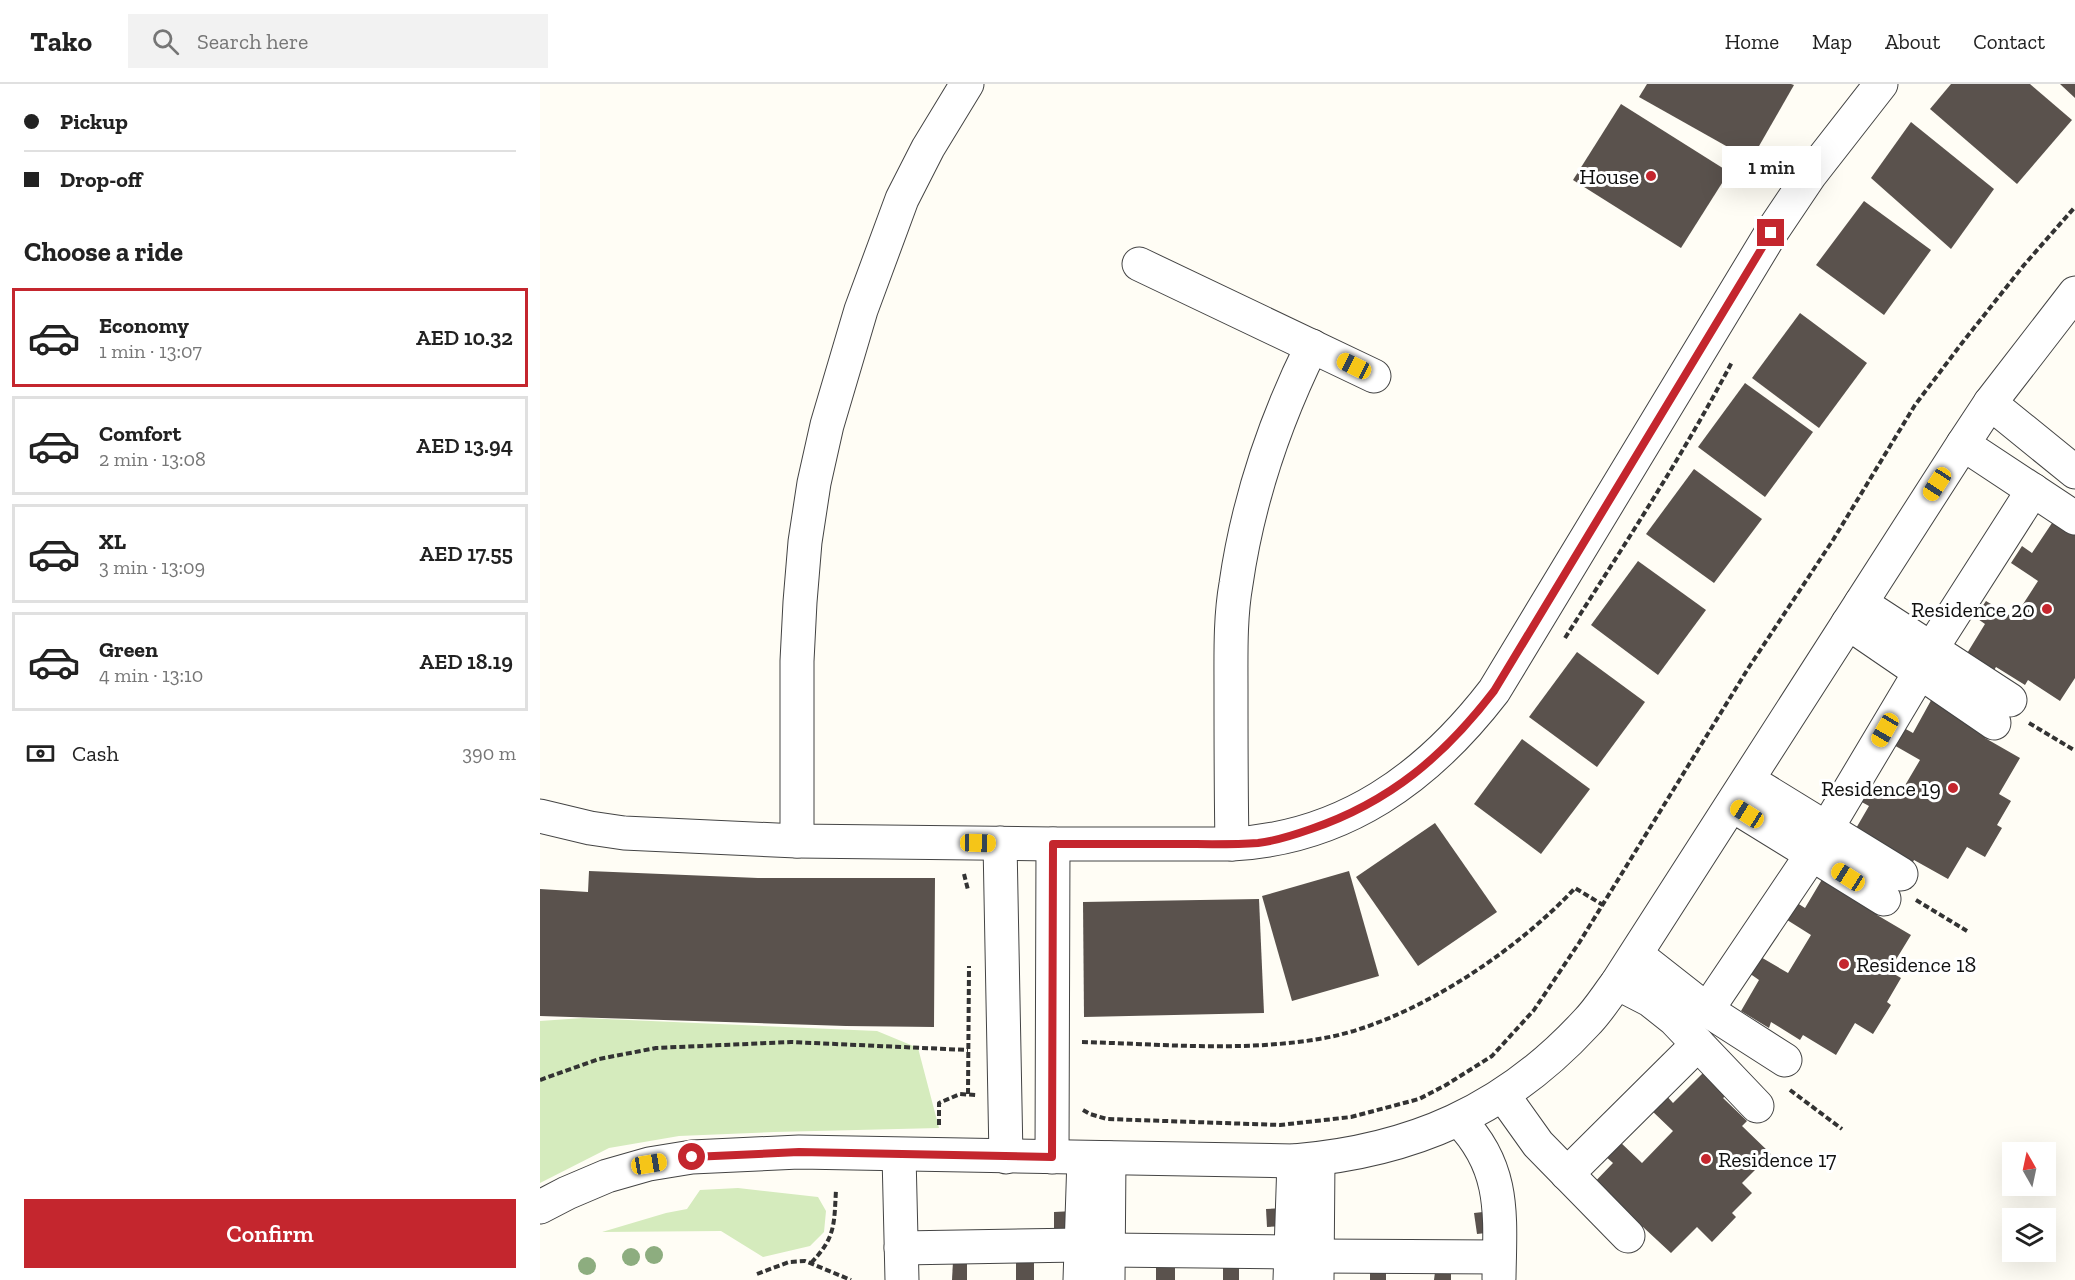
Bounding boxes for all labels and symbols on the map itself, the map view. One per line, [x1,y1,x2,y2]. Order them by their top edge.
callout: 1 min [1722,146,1820,188]
place label: House [1579,163,1639,190]
marker: House [1644,169,1658,183]
route end [1757,219,1784,246]
car [1334,350,1374,382]
car [1920,464,1954,504]
place label: Residence 20 [1911,596,2035,623]
marker: Residence 20 [2040,602,2054,616]
car [1868,710,1902,750]
place label: Residence 19 [1821,775,1941,802]
marker: Residence 19 [1946,781,1960,795]
car [1727,797,1767,831]
car [960,834,996,852]
car [1828,860,1868,894]
place label: Residence 18 [1856,951,1976,978]
marker: Residence 18 [1837,957,1851,971]
north arrow [2002,1142,2056,1196]
route start [678,1143,705,1170]
place label: Residence 17 [1718,1146,1837,1173]
car [630,1152,668,1176]
marker: Residence 17 [1699,1152,1713,1166]

